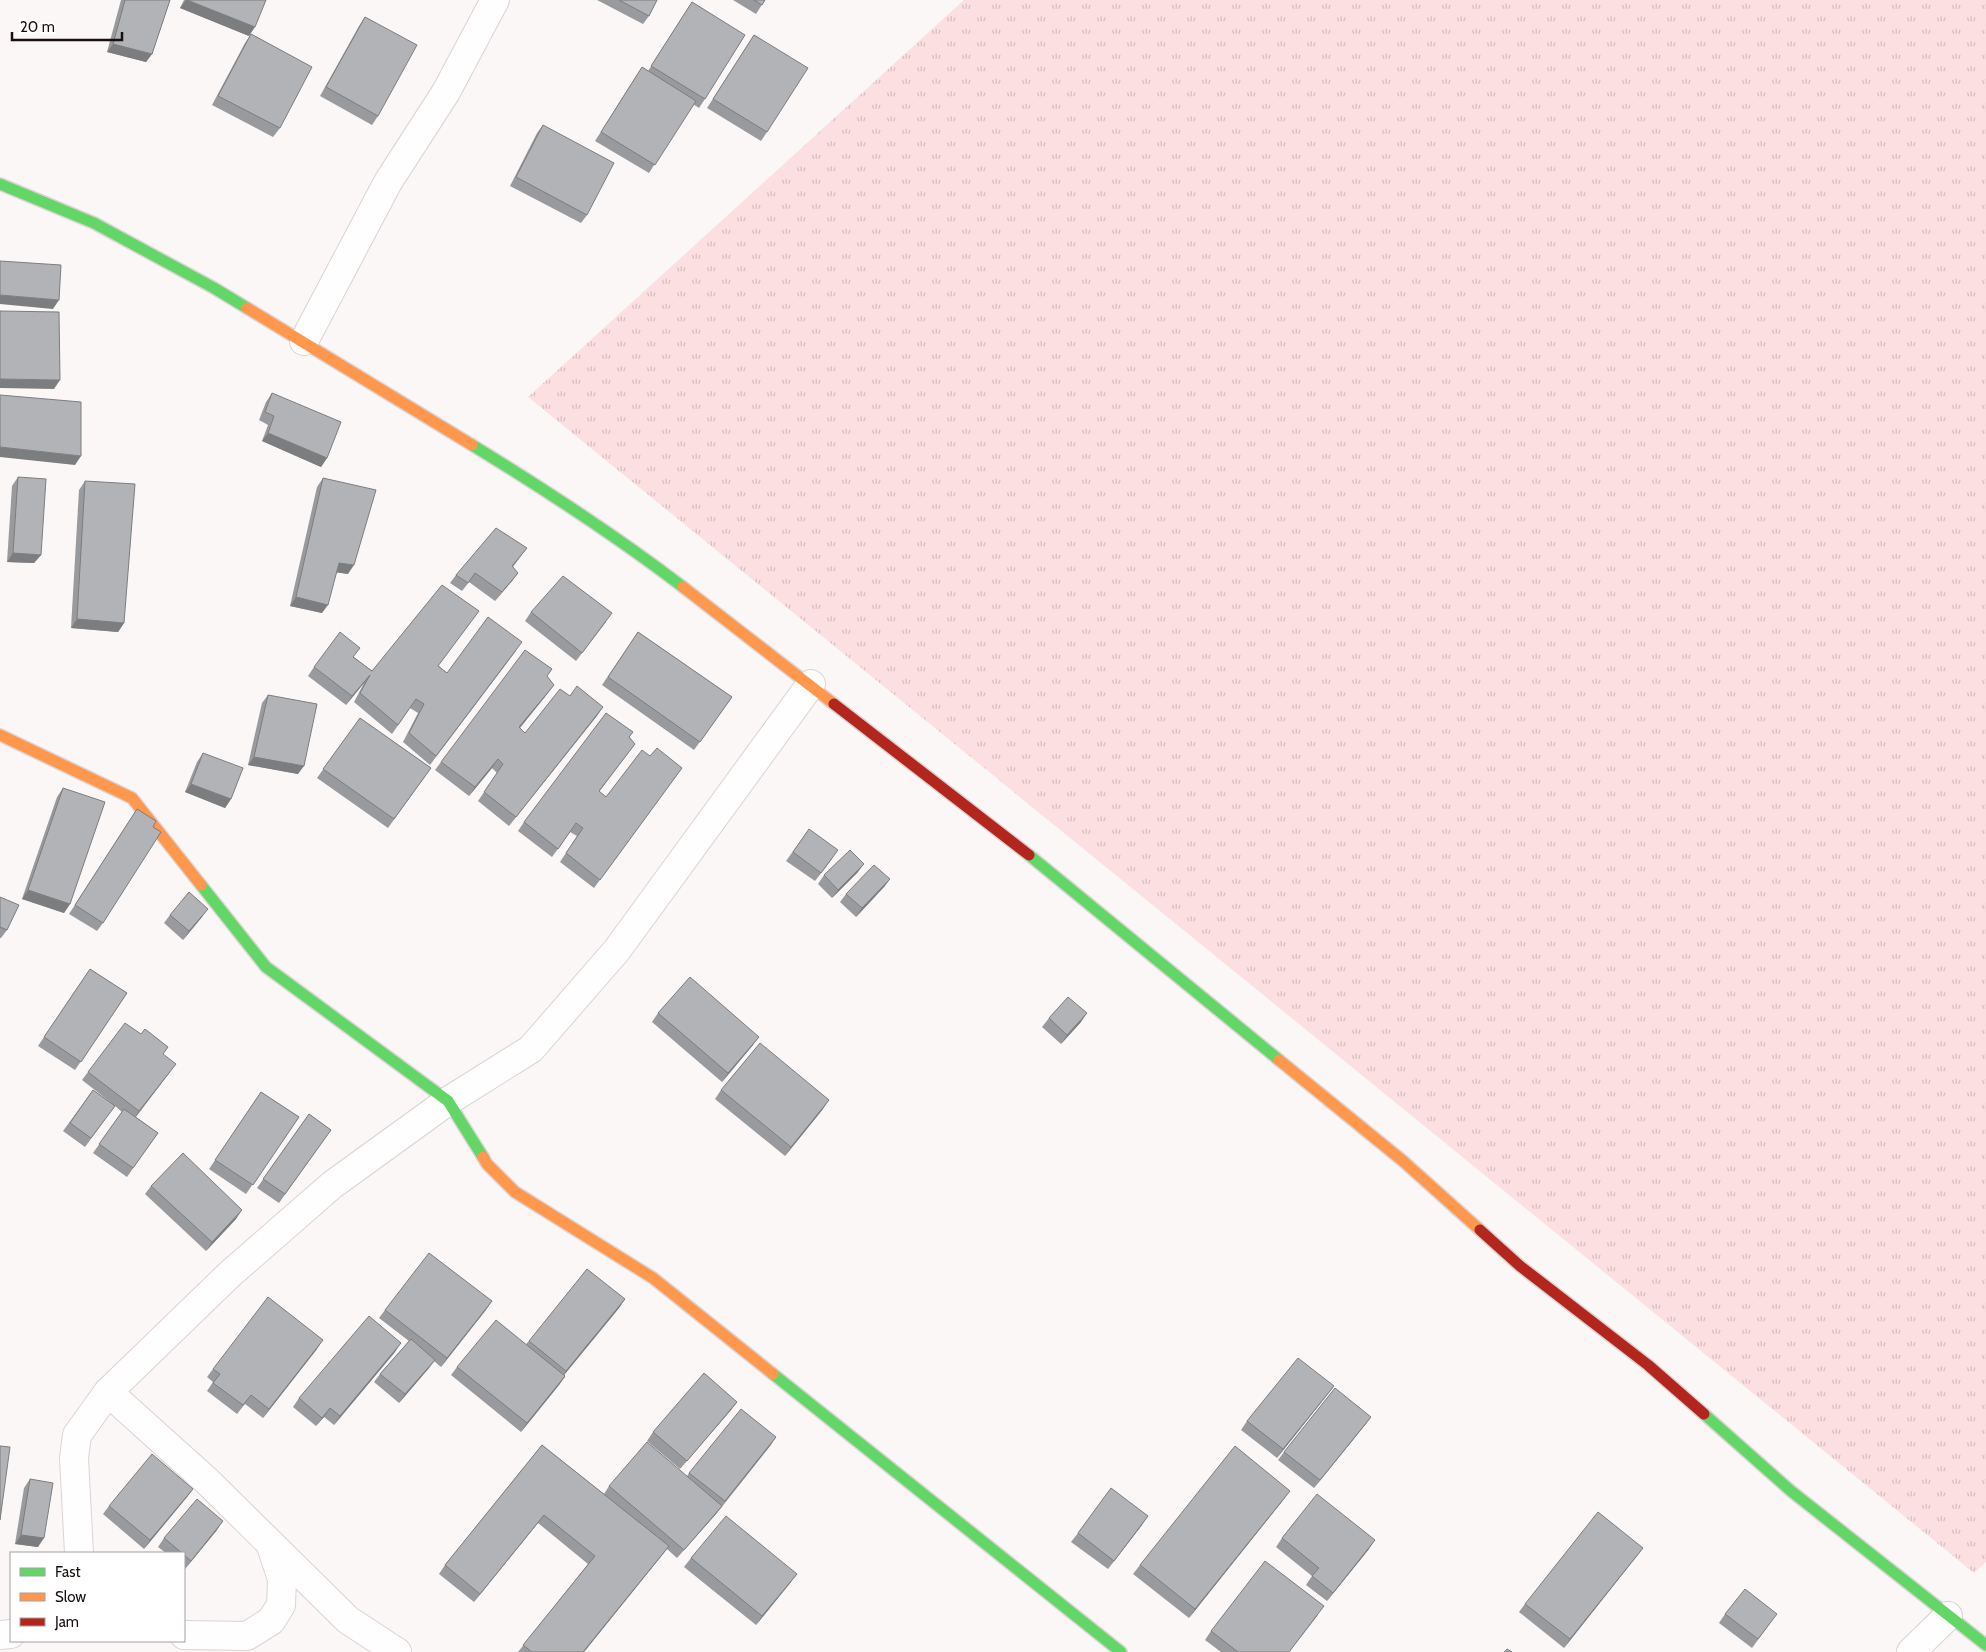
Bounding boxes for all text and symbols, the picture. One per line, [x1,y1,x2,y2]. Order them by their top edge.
scale bar [12,10,122,42]
text: 20 m [20,18,55,36]
legend [10,1552,185,1642]
text: Fast [55,1563,80,1581]
text: Slow [55,1588,86,1606]
text: Jam [54,1613,79,1631]

